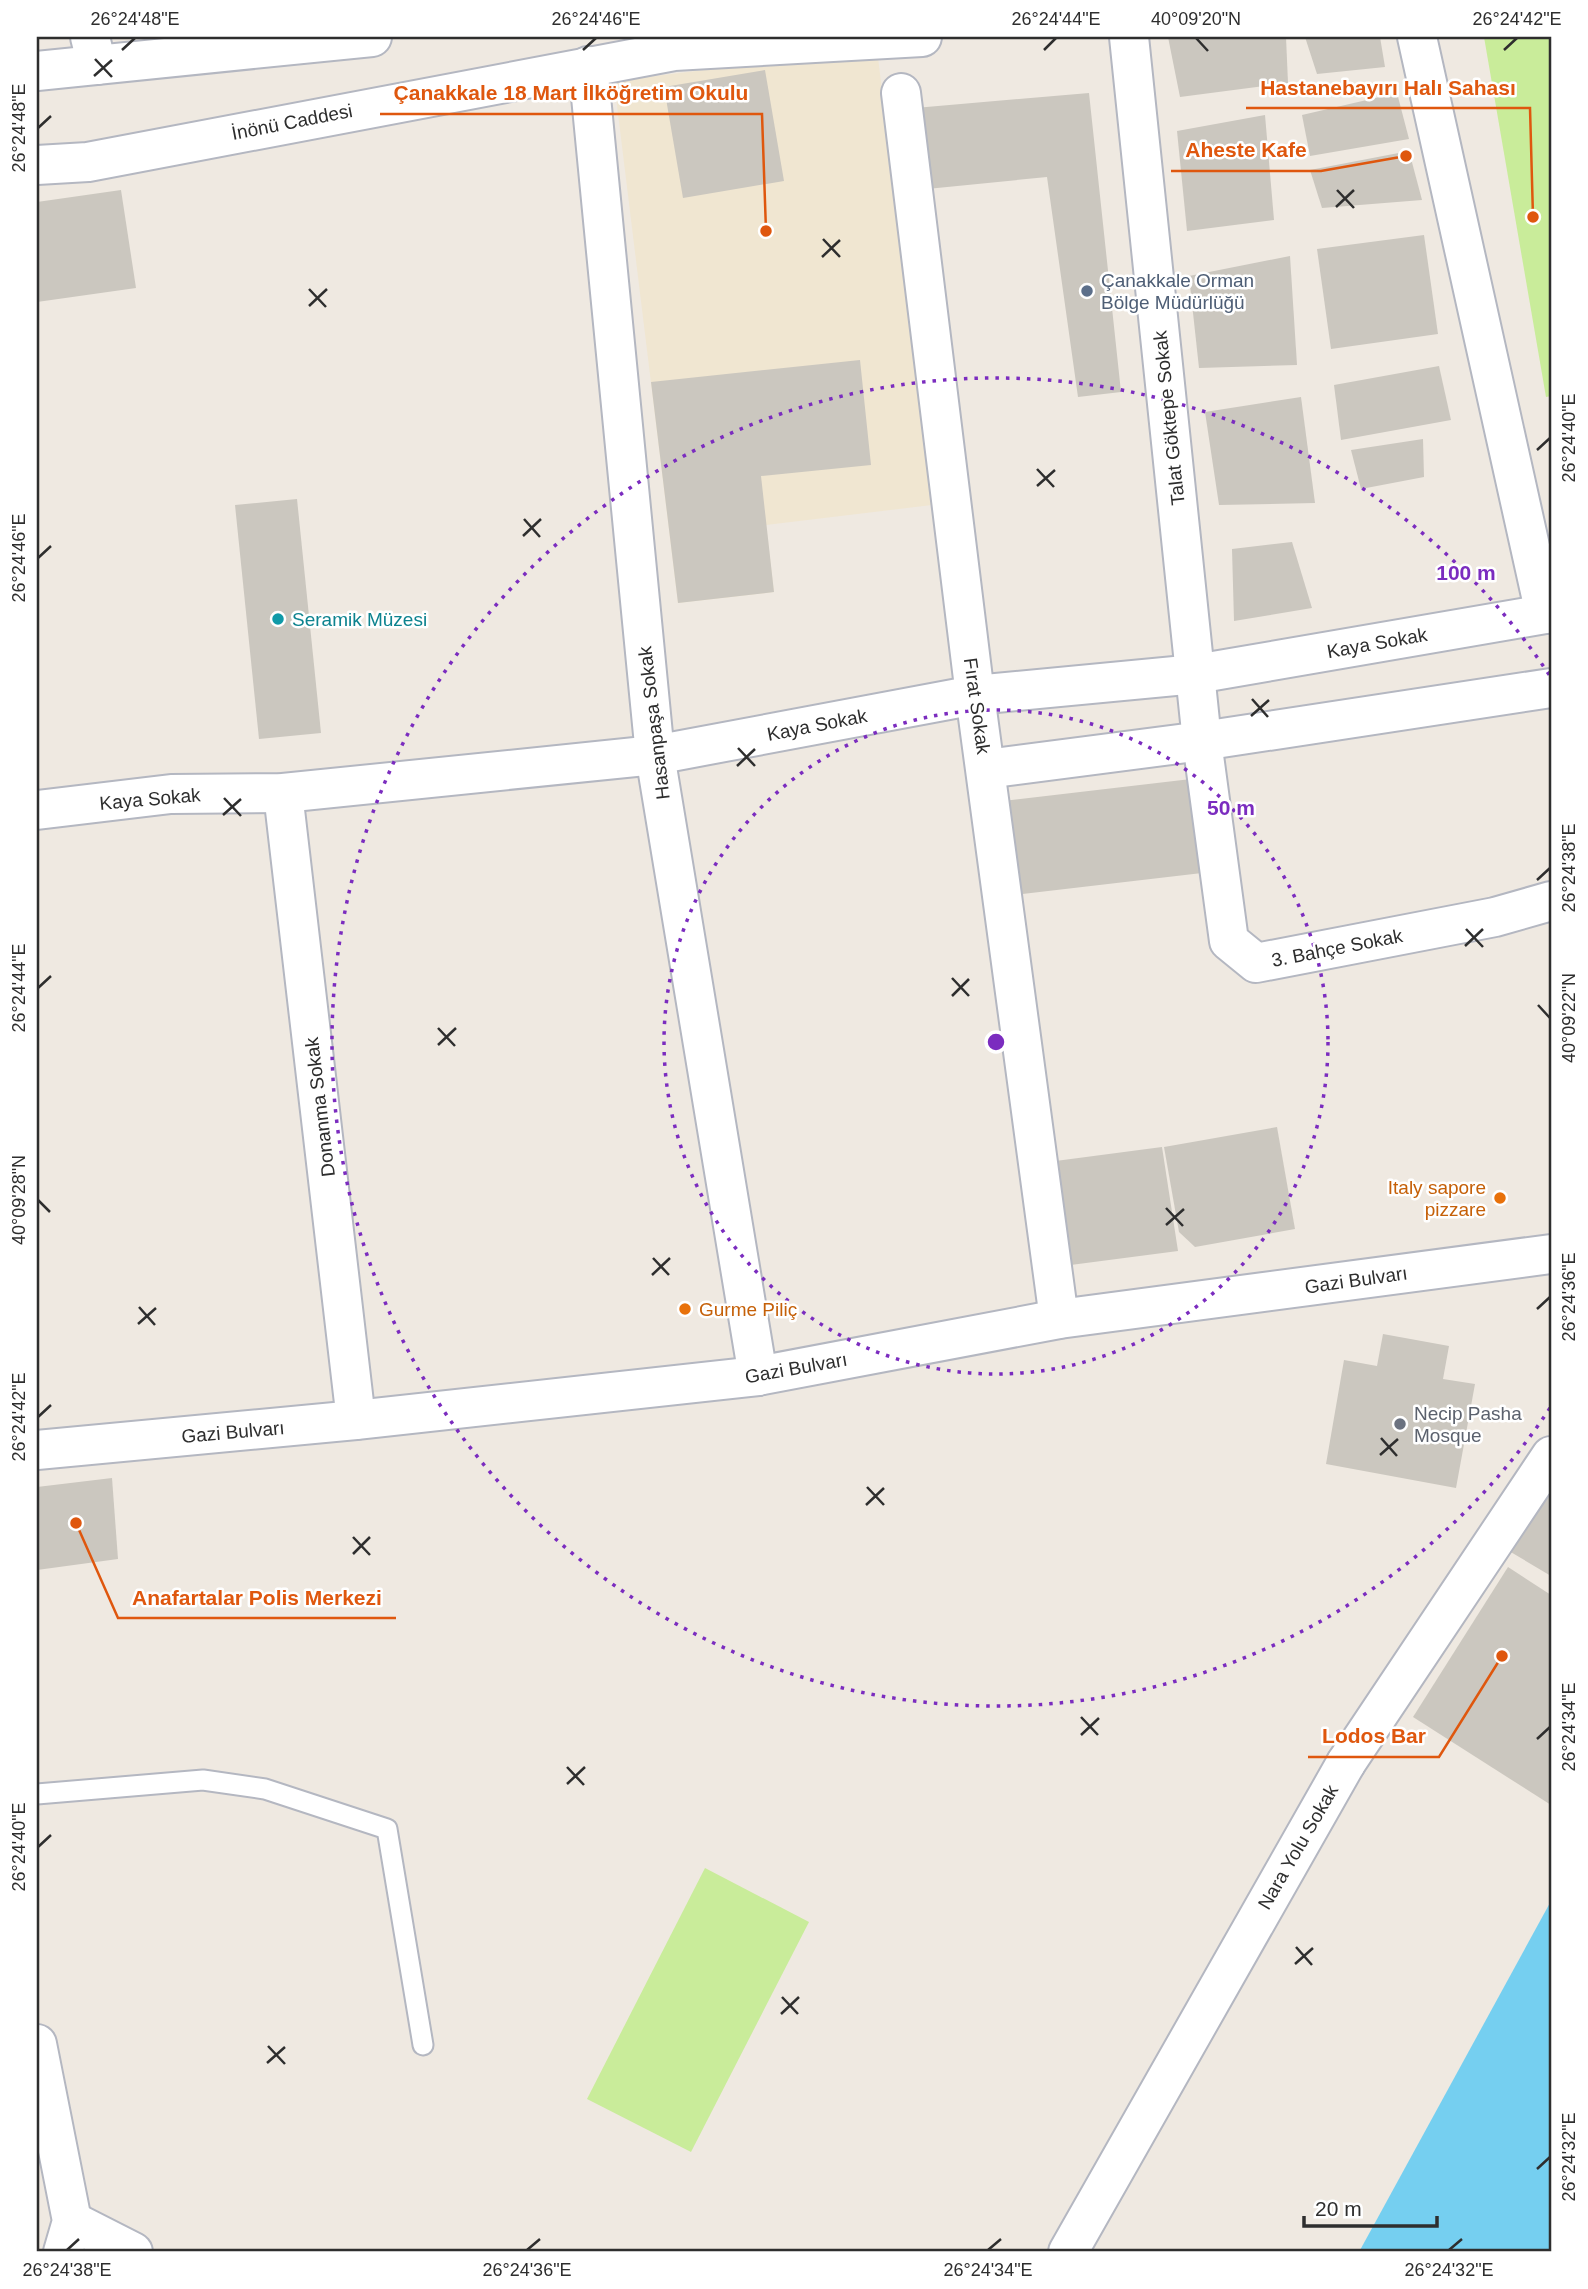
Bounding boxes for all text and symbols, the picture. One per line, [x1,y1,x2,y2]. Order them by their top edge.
text: 26°24'48"E [90,9,180,29]
text: 26°24'46"E [551,9,641,29]
text: 26°24'44"E [1011,9,1101,29]
text: 40°09'20"N [1151,9,1241,29]
text: 26°24'42"E [1472,9,1562,29]
callout: Hastanebayırı Halı Sahası [1246,66,1530,108]
callout: Çanakkale 18 Mart İlköğretim Okulu [380,72,762,114]
text: Hastanebayırı Halı Sahası [1260,76,1516,99]
text: Çanakkale 18 Mart İlköğretim Okulu [394,81,748,104]
text: 26°24'48"E [9,83,29,173]
street label: İnönü Caddesi [230,100,354,144]
callout: Aheste Kafe [1171,129,1321,171]
text: Aheste Kafe [1185,138,1307,161]
place label: Çanakkale Orman Bölge Müdürlüğü [1101,270,1254,313]
marker: Çanakkale Orman Bölge Müdürlüğü [1079,283,1095,299]
street label: Talat Göktepe Sokak [1149,329,1189,506]
text: 26°24'40"E [1559,393,1579,483]
text: 26°24'46"E [9,513,29,603]
text: 100 m [1436,561,1496,584]
place label: Seramik Müzesi [292,609,427,630]
marker: Seramik Müzesi [270,611,286,627]
street label: Kaya Sokak [1325,624,1429,662]
street label: Hasanpaşa Sokak [634,645,674,801]
street label: Fırat Sokak [960,656,994,756]
street label: Kaya Sokak [765,705,869,745]
street label: Kaya Sokak [99,784,202,814]
text: 50 m [1207,796,1255,819]
text: 26°24'38"E [1559,823,1579,913]
street label: 3. Bahçe Sokak [1270,925,1405,971]
text: 26°24'44"E [9,943,29,1033]
text: 40°09'22"N [1559,973,1579,1063]
centre of rings [984,1030,1008,1054]
street label: Donanma Sokak [301,1036,339,1178]
text: 40°09'28"N [9,1155,29,1245]
place label: Italy sapore pizzare [1388,1177,1486,1220]
marker: Italy sapore pizzare [1492,1190,1508,1206]
text: 26°24'36"E [1559,1252,1579,1342]
street label: Gazi Bulvarı [1303,1262,1409,1298]
place label: Gurme Piliç [699,1299,797,1320]
marker: Gurme Piliç [677,1301,693,1317]
street label: Gazi Bulvarı [743,1349,849,1387]
text: 26°24'42"E [9,1372,29,1462]
place label: Necip Pasha Mosque [1414,1403,1522,1446]
marker: Necip Pasha Mosque [1392,1416,1408,1432]
street label: Gazi Bulvarı [181,1417,285,1447]
callout: Anafartalar Polis Merkezi [118,1576,396,1618]
text: Anafartalar Polis Merkezi [132,1586,382,1609]
text: 26°24'34"E [1559,1682,1579,1772]
callout: Lodos Bar [1308,1715,1439,1757]
text: Lodos Bar [1322,1724,1426,1747]
street label: Nara Yolu Sokak [1254,1780,1342,1913]
text: 26°24'40"E [9,1802,29,1892]
text: 26°24'32"E [1559,2112,1579,2202]
scale bar [1304,2184,1438,2228]
text: 20 m [1315,2197,1362,2220]
text: 26°24'38"E [22,2260,112,2280]
text: 26°24'36"E [482,2260,572,2280]
text: 26°24'34"E [943,2260,1033,2280]
text: 26°24'32"E [1404,2260,1494,2280]

